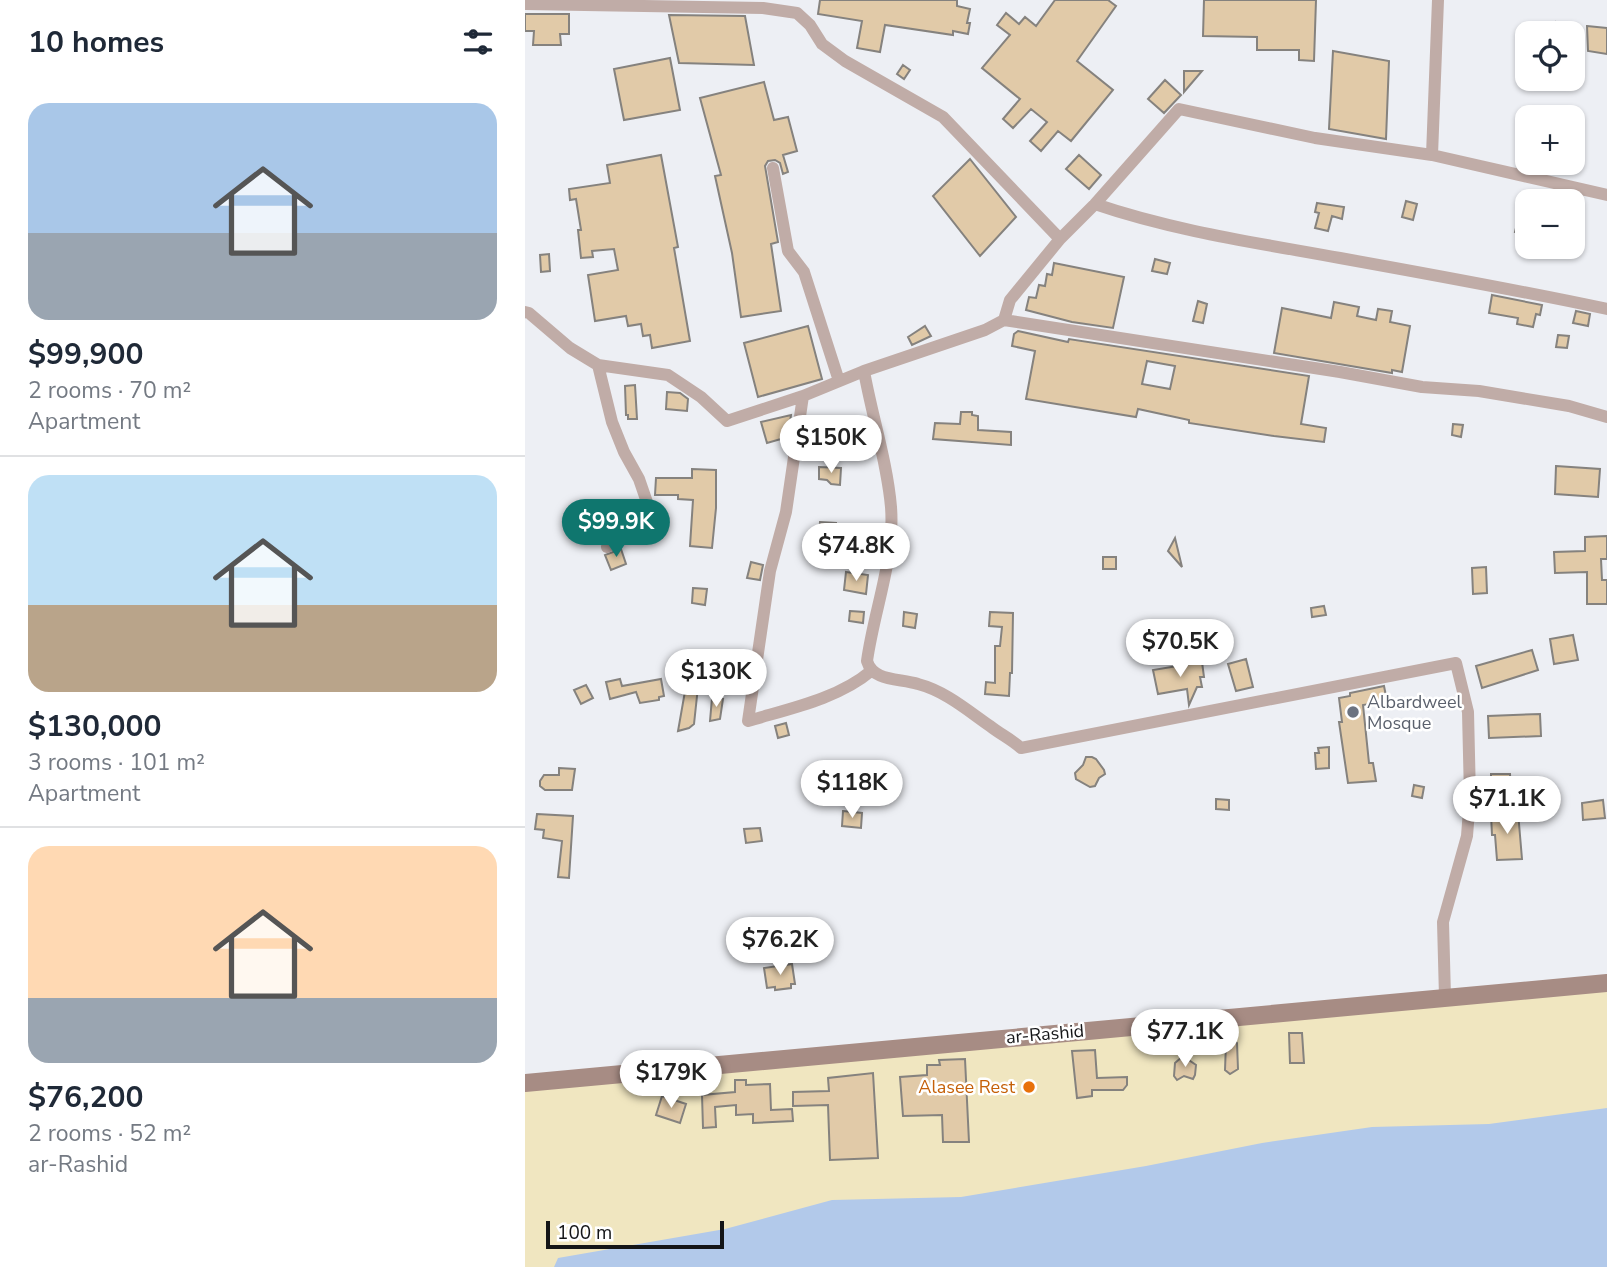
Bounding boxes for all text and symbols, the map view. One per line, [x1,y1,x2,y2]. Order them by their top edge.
map controls [1515,21,1585,259]
button: locate [1515,21,1585,91]
text: 10 homes [28,22,164,63]
icon: filters [459,23,497,61]
button: + [1515,105,1585,175]
icon: home [200,148,326,274]
button: − [1515,189,1585,259]
text: $99,900 [28,334,143,375]
text: 2 rooms · 70 m² [28,375,191,406]
text: Apartment [28,406,140,437]
pin: $150K [782,416,880,475]
text: $150K [796,422,866,453]
pin: $99.9K [559,500,673,559]
text: $99.9K [578,506,654,537]
icon: home [200,520,326,646]
pin: $74.8K [799,524,913,583]
text: $74.8K [818,530,894,561]
pin: $70.5K [1123,620,1237,679]
text: $70.5K [1142,626,1218,657]
pin: $130K [667,650,765,709]
text: $130K [681,656,751,687]
place label: Albardweel Mosque [1367,690,1462,735]
marker: Albardweel Mosque [1345,704,1361,720]
text: $130,000 [28,706,161,747]
text: 3 rooms · 101 m² [28,747,205,778]
pin: $118K [803,760,901,820]
text: $118K [817,767,887,798]
pin: $71.1K [1450,776,1564,836]
text: Apartment [28,778,140,809]
text: $71.1K [1469,783,1545,814]
icon: home [200,891,326,1017]
pin: $76.2K [723,918,837,977]
text: $76.2K [742,924,818,955]
pin: $77.1K [1128,1010,1242,1069]
text: $77.1K [1147,1016,1223,1047]
street label: ar-Rashid [1005,1019,1085,1049]
pin: $179K [622,1050,720,1110]
text: $179K [636,1057,706,1088]
place label: Alasee Rest [918,1075,1016,1099]
text: $76,200 [28,1077,143,1118]
marker: Alasee Rest [1021,1079,1037,1095]
text: 2 rooms · 52 m² [28,1118,191,1149]
text: ar-Rashid [28,1149,128,1180]
scale bar [546,1218,725,1250]
text: 100 m [557,1220,612,1246]

